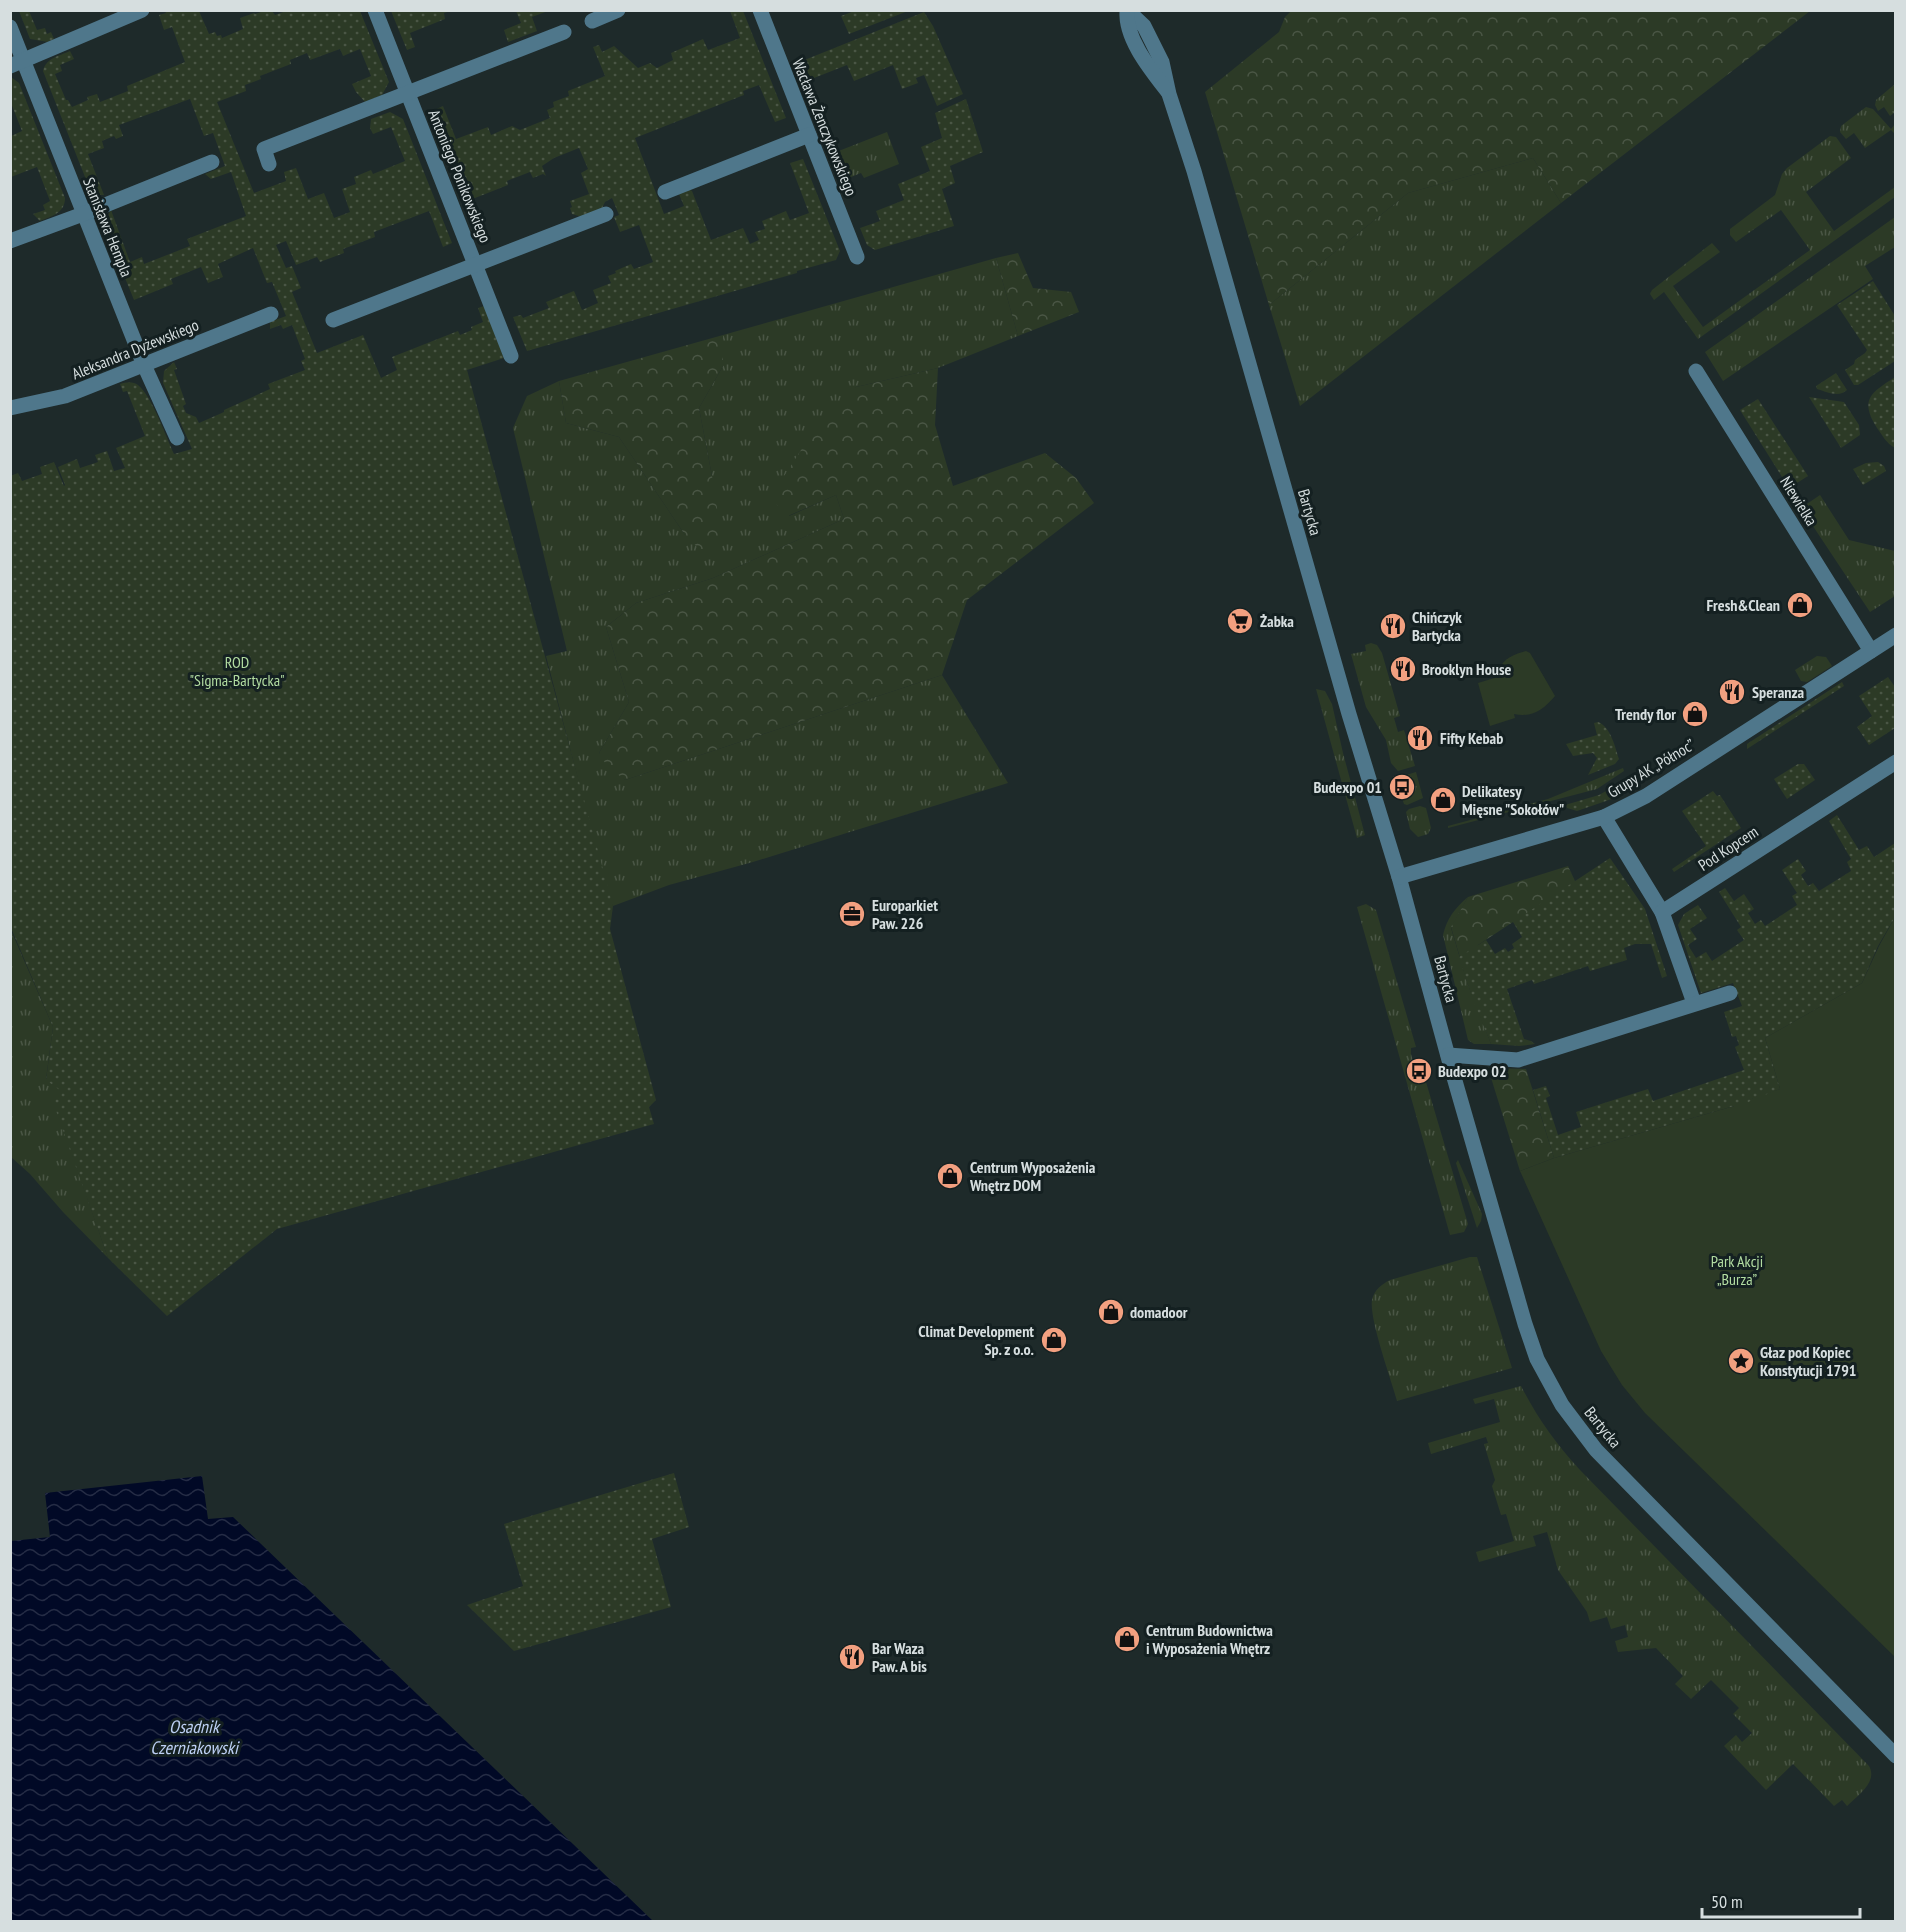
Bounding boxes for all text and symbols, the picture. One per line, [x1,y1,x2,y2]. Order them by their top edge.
street label: Wacława Żenczykowskiego [788,55,862,199]
street label: Antoniego Ponikowskiego [424,107,496,246]
street label: Stanisława Hempla [79,174,137,280]
street label: Aleksandra Dyżewskiego [69,314,201,384]
street label: Niewielka [1776,473,1822,529]
street label: Bartycka [1294,486,1326,538]
shop icon: Fresh&Clean [1785,590,1815,620]
place label: Fresh&Clean [1706,595,1780,615]
supermarket icon: Żabka [1225,606,1255,636]
place label: Chińczyk Bartycka [1412,607,1462,645]
place label: Żabka [1260,611,1294,631]
restaurant icon: Chińczyk Bartycka [1378,611,1408,641]
park label: ROD "Sigma-Bartycka" [189,652,285,690]
restaurant icon: Brooklyn House [1388,654,1418,684]
place label: Brooklyn House [1422,659,1511,679]
restaurant icon: Speranza [1717,677,1747,707]
place label: Speranza [1752,682,1805,702]
shop icon: Trendy flor [1680,699,1710,729]
place label: Trendy flor [1615,704,1676,724]
restaurant icon: Fifty Kebab [1405,723,1435,753]
place label: Fifty Kebab [1440,728,1503,748]
street label: Grupy AK „Północ” [1604,734,1699,802]
bus stop icon: Budexpo 01 [1387,772,1417,802]
place label: Budexpo 01 [1313,777,1382,797]
place label: Delikatesy Mięsne "Sokołów" [1462,781,1564,819]
shop icon: Delikatesy Mięsne "Sokołów" [1428,785,1458,815]
street label: Pod Kopcem [1694,821,1762,875]
place label: Europarkiet Paw. 226 [872,895,938,933]
office icon: Europarkiet Paw. 226 [837,899,867,929]
street label: Bartycka [1430,954,1462,1004]
bus stop icon: Budexpo 02 [1404,1056,1434,1086]
place label: Budexpo 02 [1438,1061,1507,1081]
place label: Centrum Wyposażenia Wnętrz DOM [969,1157,1096,1195]
shop icon: Centrum Wyposażenia Wnętrz DOM [935,1161,965,1191]
park label: Park Akcji „Burza” [1711,1251,1763,1289]
shop icon: domadoor [1096,1297,1126,1327]
place label: domadoor [1130,1302,1188,1322]
place label: Climat Development Sp. z o.o. [918,1321,1034,1359]
shop icon: Climat Development Sp. z o.o. [1039,1325,1069,1355]
place label: Głaz pod Kopiec Konstytucji 1791 [1760,1342,1857,1380]
place icon: Głaz pod Kopiec Konstytucji 1791 [1726,1346,1756,1376]
street label: Bartycka [1580,1402,1626,1452]
place label: Centrum Budownictwa i Wyposażenia Wnętrz [1146,1620,1273,1658]
shop icon: Centrum Budownictwa i Wyposażenia Wnętrz [1112,1624,1142,1654]
place label: Bar Waza Paw. A bis [872,1638,927,1676]
restaurant icon: Bar Waza Paw. A bis [837,1642,867,1672]
water label: Osadnik Czerniakowski [150,1715,240,1759]
scale bar [1702,1881,1860,1919]
text: 50 m [1711,1890,1743,1913]

